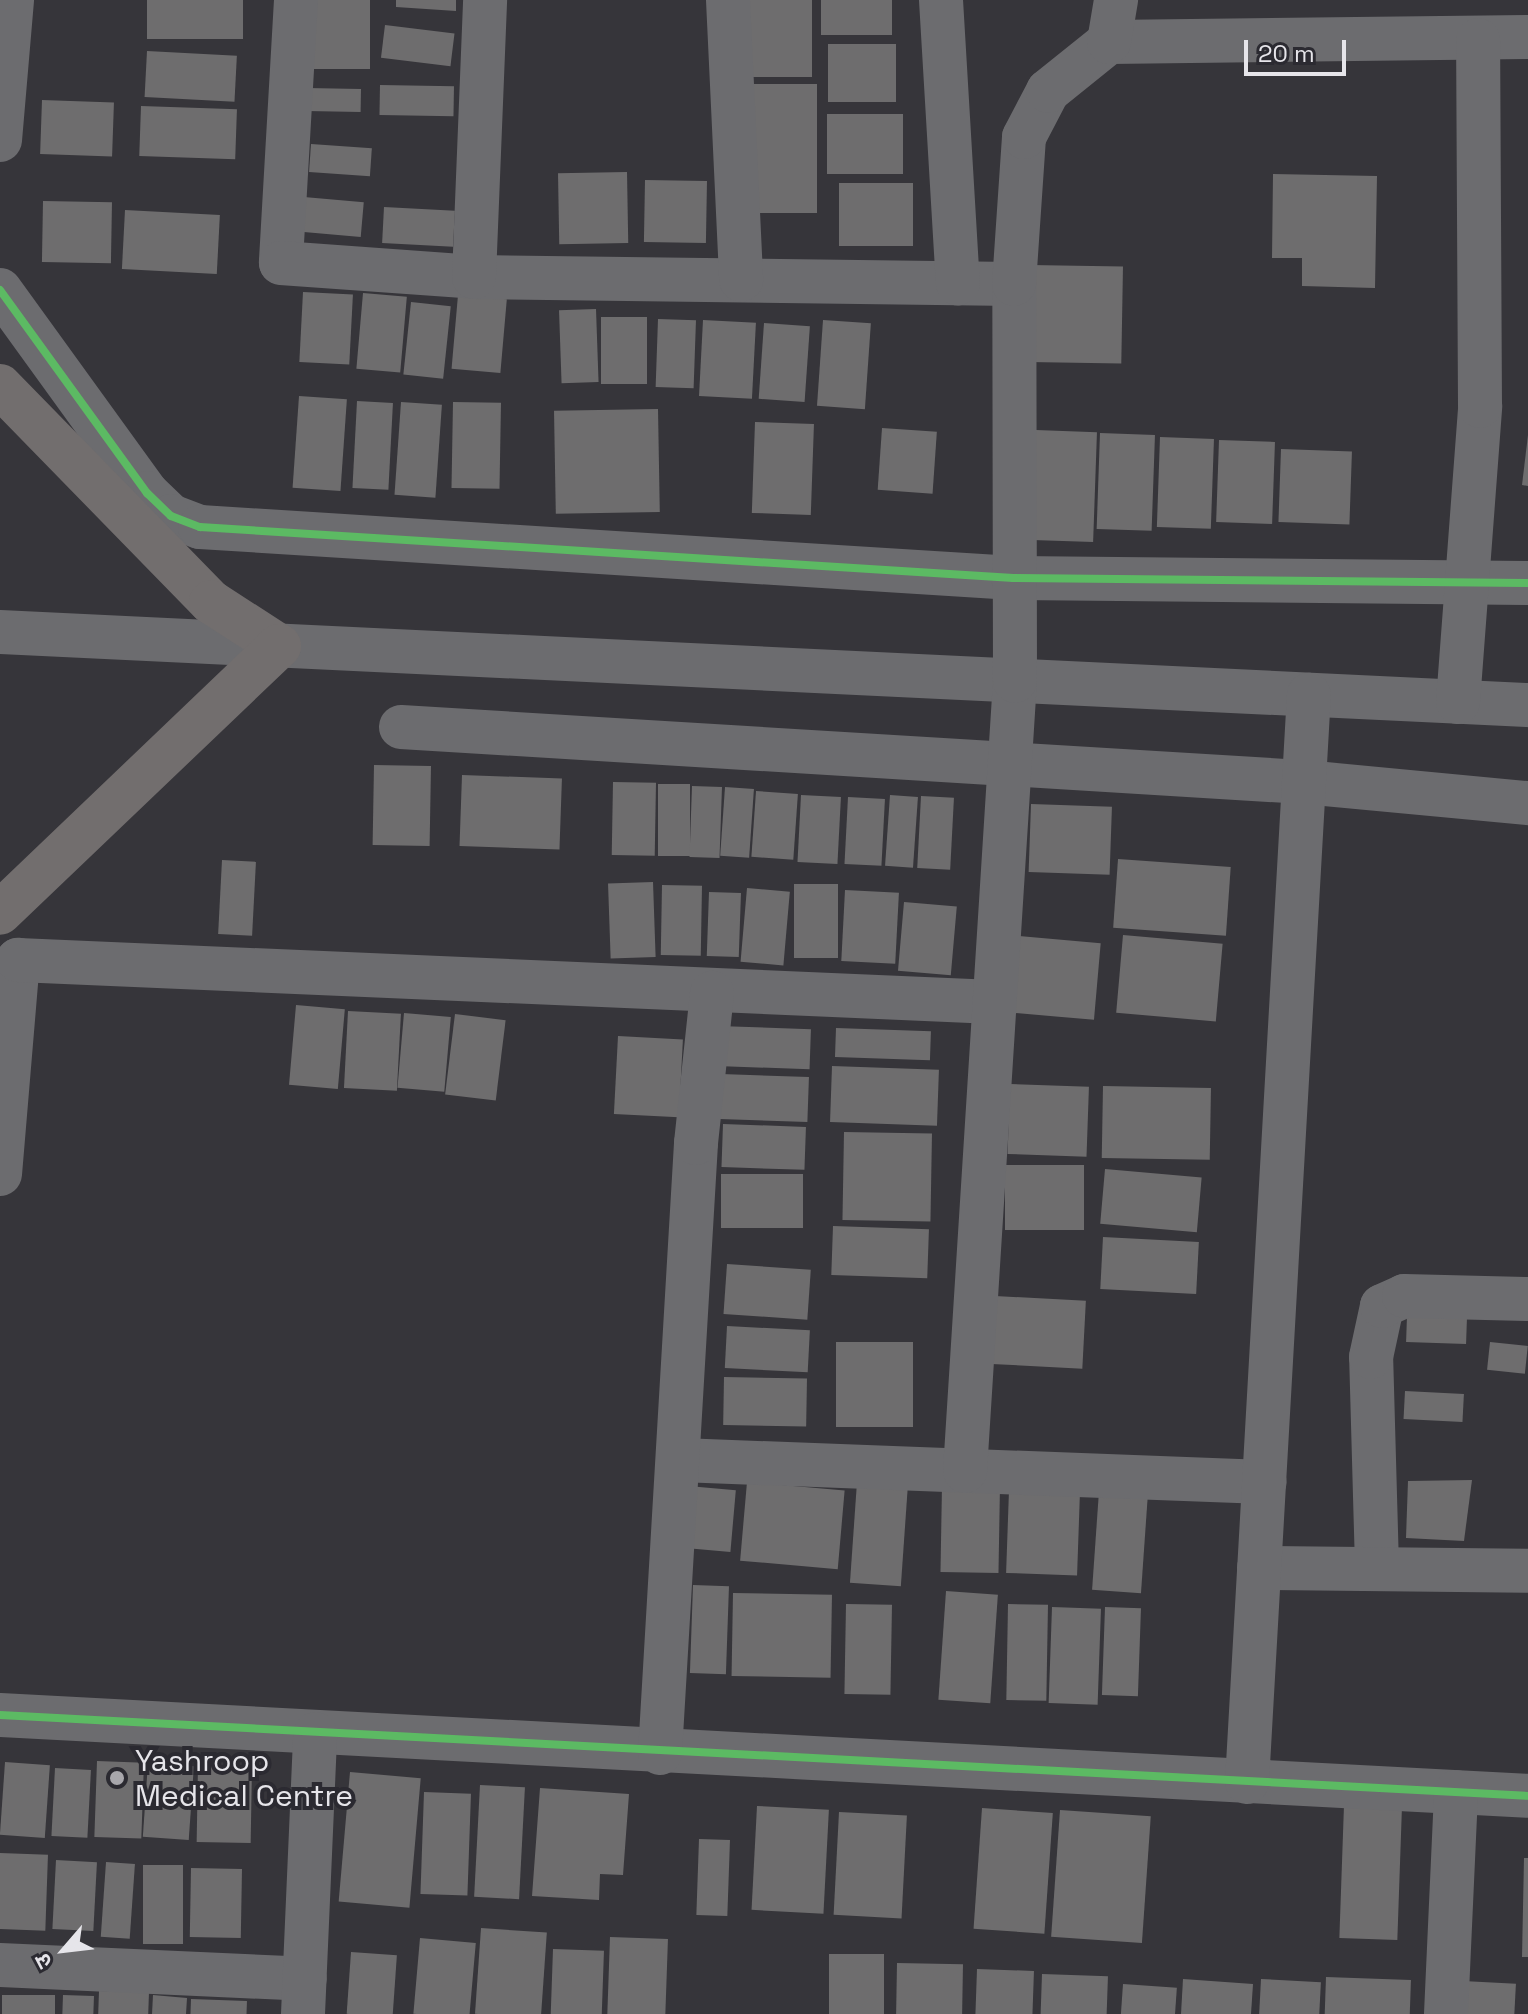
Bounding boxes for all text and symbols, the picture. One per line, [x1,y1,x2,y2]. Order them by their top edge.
scale bar [1248,24,1350,74]
text: 20 m [1258,38,1315,69]
place label: Yashroop Medical Centre [135,1743,353,1814]
marker: Yashroop Medical Centre [106,1767,128,1789]
north arrow [24,1910,104,1990]
text: उ [27,1949,58,1974]

